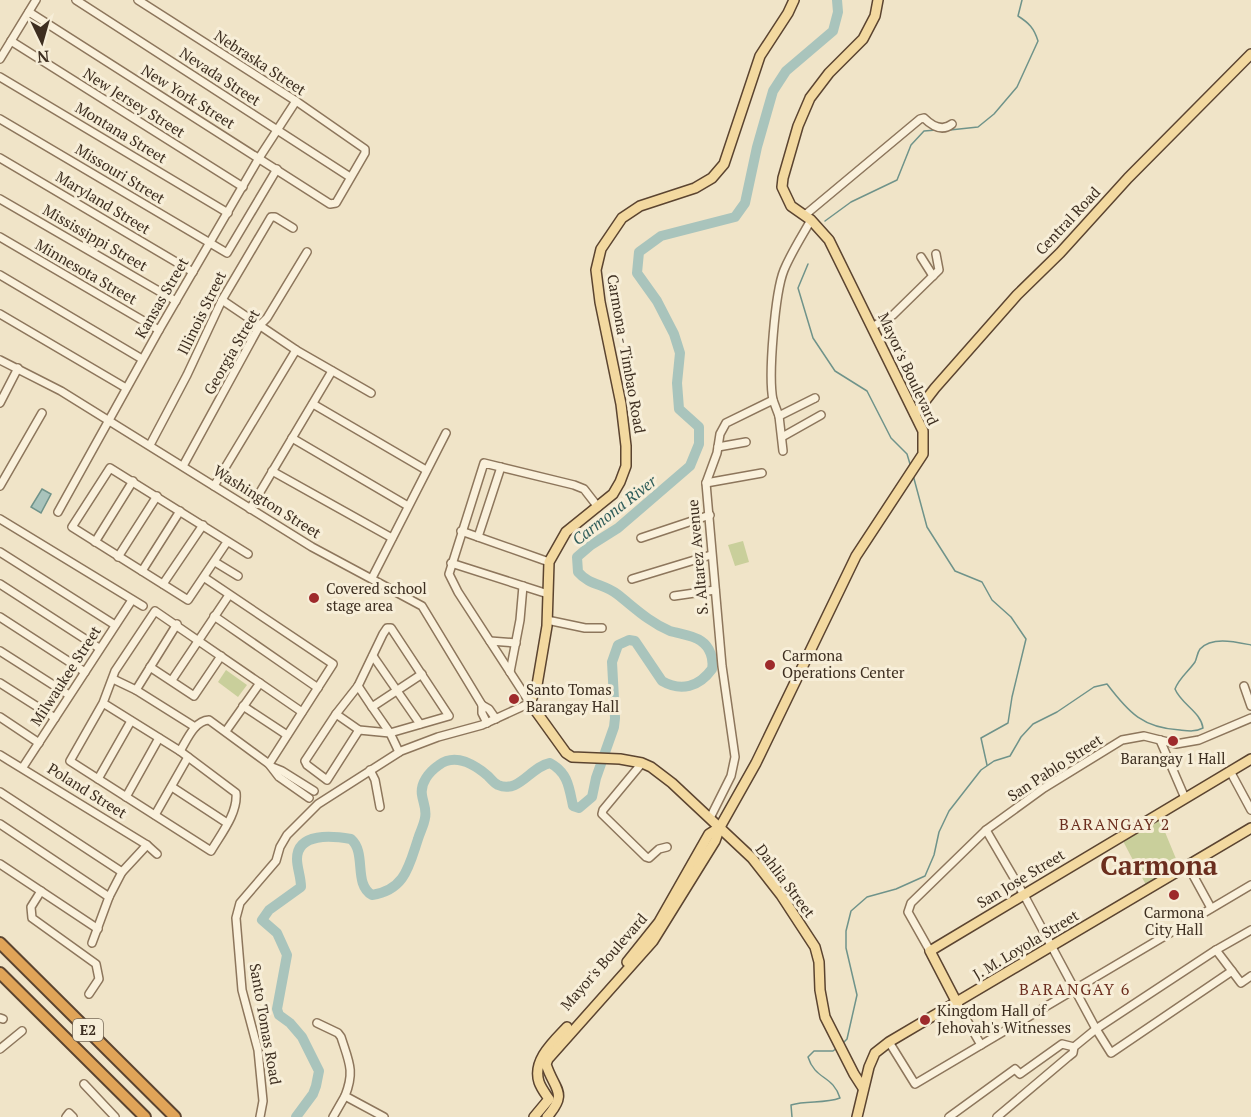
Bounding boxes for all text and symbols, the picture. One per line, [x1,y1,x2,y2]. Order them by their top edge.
north arrow [12,12,72,72]
street label: Nebraska Street [211,25,311,100]
street label: Nevada Street [176,42,265,110]
text: N [36,45,50,68]
street label: New York Street [138,59,239,133]
street label: New Jersey Street [80,63,190,142]
street label: Montana Street [72,97,171,168]
street label: Missouri Street [72,138,169,208]
street label: Maryland Street [52,166,155,239]
street label: Central Road [1031,182,1104,259]
street label: Mississippi Street [40,199,152,275]
street label: Minnesota Street [32,234,141,309]
street label: Kansas Street [130,253,193,342]
street label: Illinois Street [172,267,230,358]
street label: Carmona - Timbao Road [603,273,651,435]
street label: Georgia Street [199,305,264,398]
street label: Mayor's Boulevard [874,309,944,428]
street label: Washington Street [210,460,326,543]
water label: Carmona River [567,470,661,550]
street label: S. Altarez Avenue [682,499,712,616]
place label: Covered school stage area [326,578,427,615]
marker: Covered school stage area [307,591,321,605]
street label: Milwaukee Street [25,621,105,729]
place label: Carmona Operations Center [782,645,905,682]
marker: Carmona Operations Center [763,658,777,672]
place label: Santo Tomas Barangay Hall [526,679,619,716]
marker: Santo Tomas Barangay Hall [507,692,521,706]
street label: San Pablo Street [1003,729,1106,805]
marker: Barangay 1 Hall [1166,734,1180,748]
place label: Barangay 1 Hall [1121,748,1225,768]
street label: Poland Street [44,758,131,823]
district label: BARANGAY 2 [1059,813,1171,835]
street label: Dahlia Street [752,840,820,922]
street label: San Jose Street [973,844,1069,912]
district label: Carmona [1100,847,1218,883]
marker: Carmona City Hall [1167,888,1181,902]
place label: Carmona City Hall [1144,902,1205,939]
street label: J. M. Loyola Street [969,904,1083,984]
street label: Mayor's Boulevard [556,909,651,1014]
street label: Santo Tomas Road [245,962,286,1086]
district label: BARANGAY 6 [1019,978,1131,1000]
place label: Kingdom Hall of Jehovah's Witnesses [937,1000,1071,1037]
marker: Kingdom Hall of Jehovah's Witnesses [918,1013,932,1027]
road number: E2 [73,1019,103,1041]

